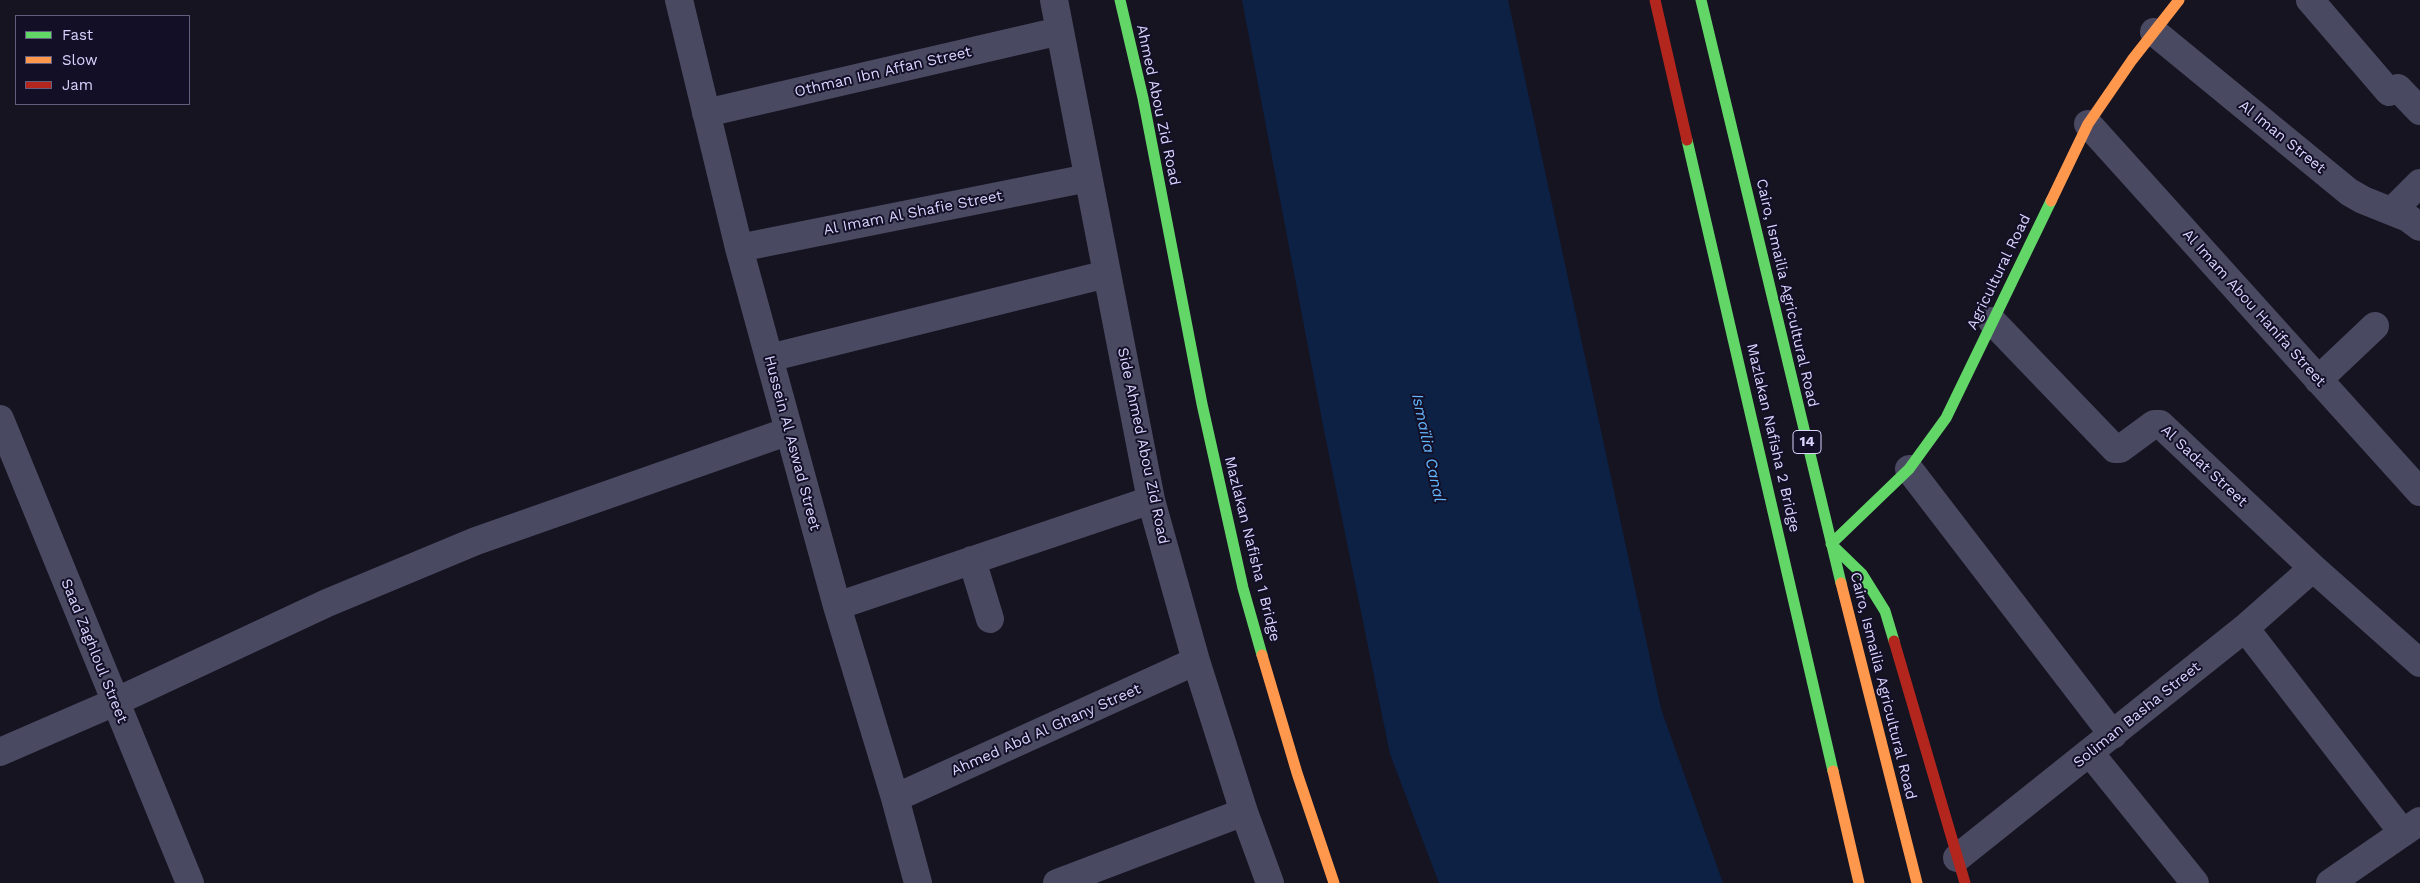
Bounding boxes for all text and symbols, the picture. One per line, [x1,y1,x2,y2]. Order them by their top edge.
legend [15,15,190,105]
street label: Ahmed Abou Zid Road [1132,23,1184,187]
text: Fast [62,26,93,44]
street label: Othman Ibn Affan Street [793,43,973,101]
text: Slow [62,51,98,69]
text: Jam [62,76,93,94]
street label: Al Iman Street [2235,97,2329,177]
street label: Cairo, Ismailia Agricultural Road [1752,177,1822,409]
street label: Al Imam Al Shafie Street [822,187,1004,239]
street label: Agricultural Road [1963,211,2035,333]
street label: Al Imam Abou Hanifa Street [2178,226,2330,390]
street label: Mazlakan Nafisha 2 Bridge [1742,342,1804,534]
street label: Side Ahmed Abou Zid Road [1113,346,1173,546]
street label: Hussein Al Aswad Street [760,354,824,532]
water label: Ismaïlia Canal [1407,392,1449,504]
street label: Al Sadat Street [2157,421,2251,511]
road number: 14 [1793,431,1821,454]
street label: Mazlakan Nafisha 1 Bridge [1220,454,1284,644]
street label: Cairo, Ismailia Agricultural Road [1846,570,1920,802]
street label: Saad Zaghloul Street [57,576,131,726]
street label: Soliman Basha Street [2070,658,2204,772]
street label: Ahmed Abd Al Ghany Street [948,680,1144,780]

